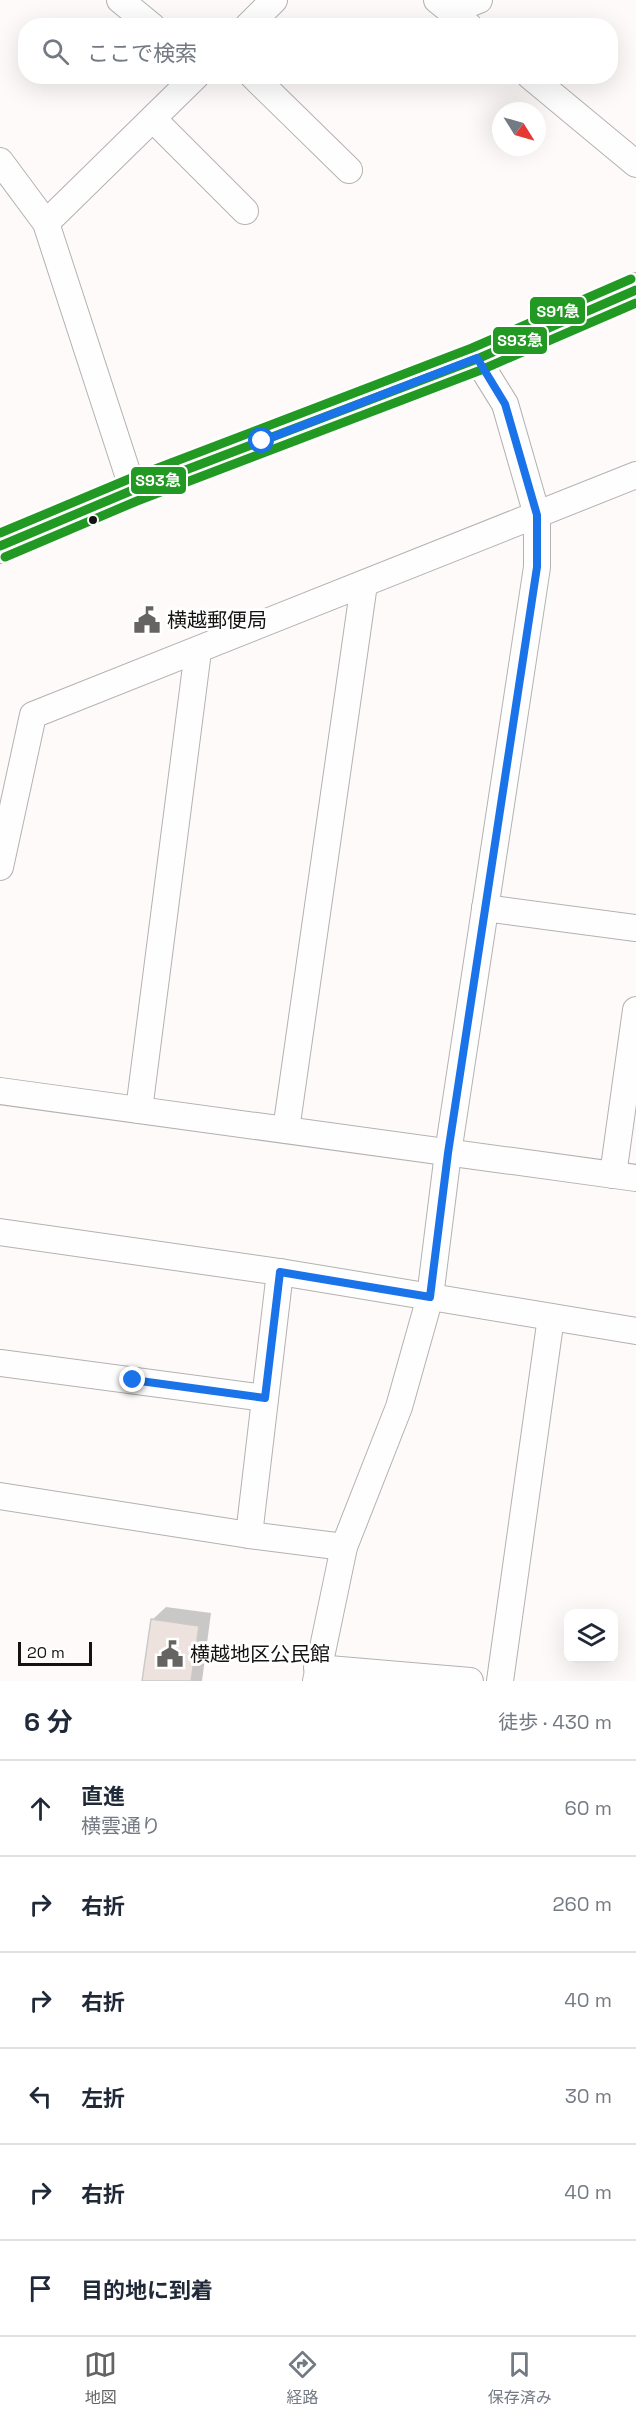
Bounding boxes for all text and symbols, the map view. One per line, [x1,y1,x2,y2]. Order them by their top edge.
search box [18,18,618,84]
icon: search [39,35,72,68]
text: ここで検索 [87,39,197,67]
north arrow [492,102,546,156]
line badge: S91急 [529,296,586,325]
text: S91急 [537,301,579,322]
line badge: S93急 [492,326,548,355]
text: S93急 [497,330,543,351]
route start [248,427,274,453]
line badge: S93急 [130,466,187,495]
text: S93急 [135,470,181,491]
unlabelled marker [87,514,99,526]
public building icon: 横越郵便局 [132,605,162,635]
place label: 横越郵便局 [167,607,267,633]
route end [119,1366,145,1392]
map controls [564,1609,618,1663]
button: layers [564,1609,618,1663]
scale bar [18,1639,92,1666]
public building icon: 横越地区公民館 [155,1639,185,1669]
place label: 横越地区公民館 [190,1641,330,1667]
text: 20 m [27,1642,65,1663]
text: 6 分 [24,1705,73,1739]
text: 徒歩 · 430 m [498,1709,612,1735]
text: 直進 [81,1782,125,1810]
icon: ahead [24,1792,57,1825]
text: 60 m [565,1795,612,1821]
text: 横雲通り [81,1813,161,1839]
icon: right [24,1888,57,1921]
text: 260 m [553,1891,612,1917]
text: 右折 [81,1892,125,1920]
icon: right [24,1984,57,2017]
text: 40 m [564,1987,612,2013]
text: 右折 [81,1988,125,2016]
icon: left [24,2080,57,2113]
text: 30 m [565,2083,612,2109]
text: 左折 [81,2084,125,2112]
icon: right [24,2176,57,2209]
text: 40 m [564,2179,612,2205]
text: 右折 [81,2180,125,2208]
icon: arrive [24,2272,57,2305]
text: 目的地に到着 [81,2276,213,2304]
tab: 地図 [84,2348,117,2408]
tab: 経路 [286,2348,319,2408]
tab: 保存済み [488,2348,552,2408]

